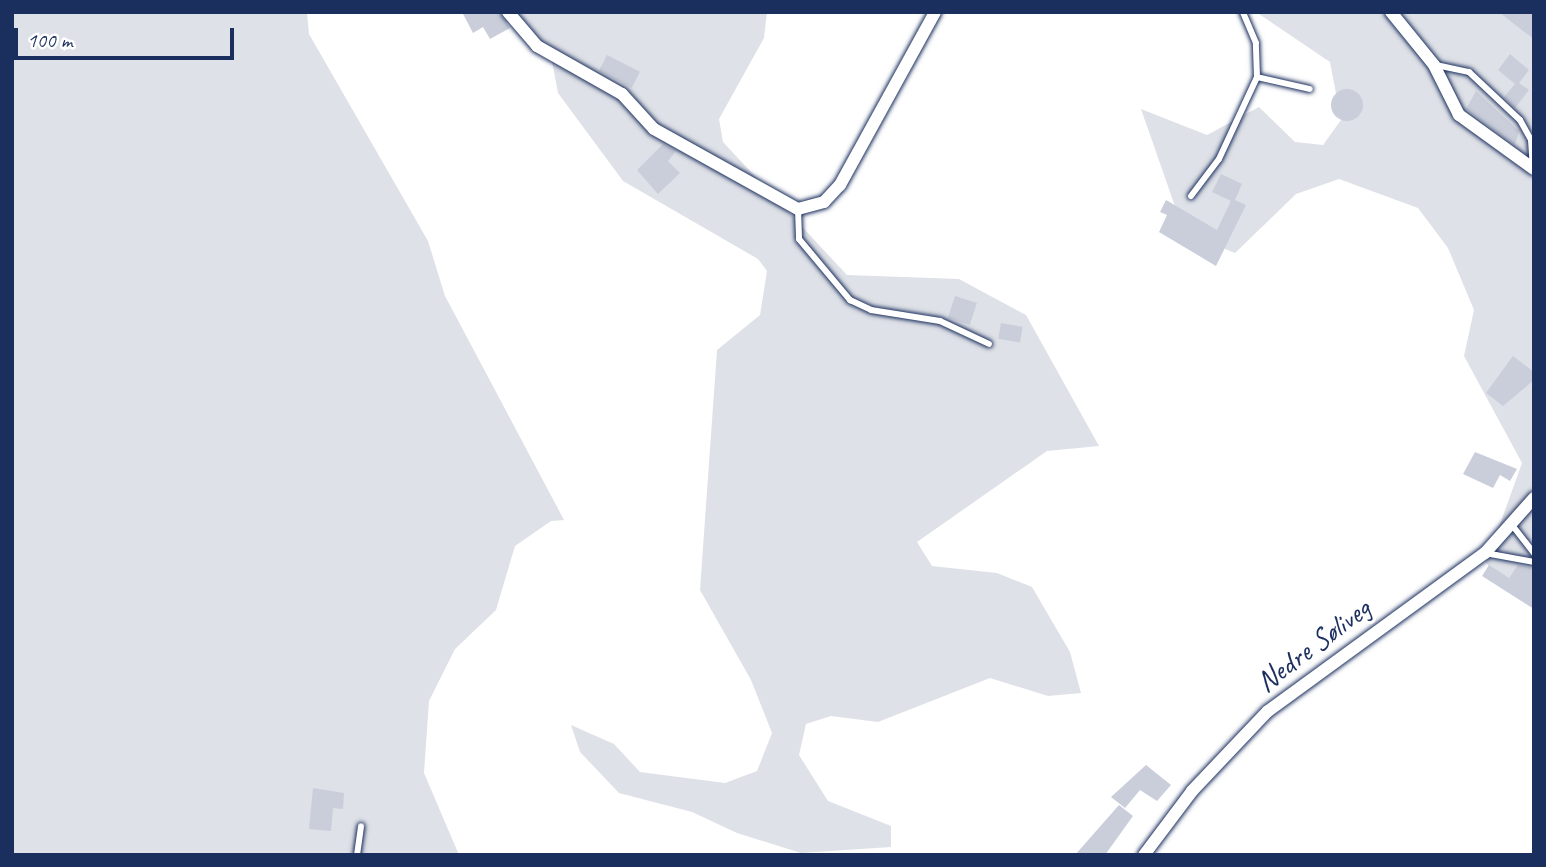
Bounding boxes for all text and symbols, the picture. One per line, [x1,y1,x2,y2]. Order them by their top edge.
scale bar [18,14,238,58]
text: 100 m [27,27,72,53]
street label: Nedre Søliveg [1249,590,1377,700]

